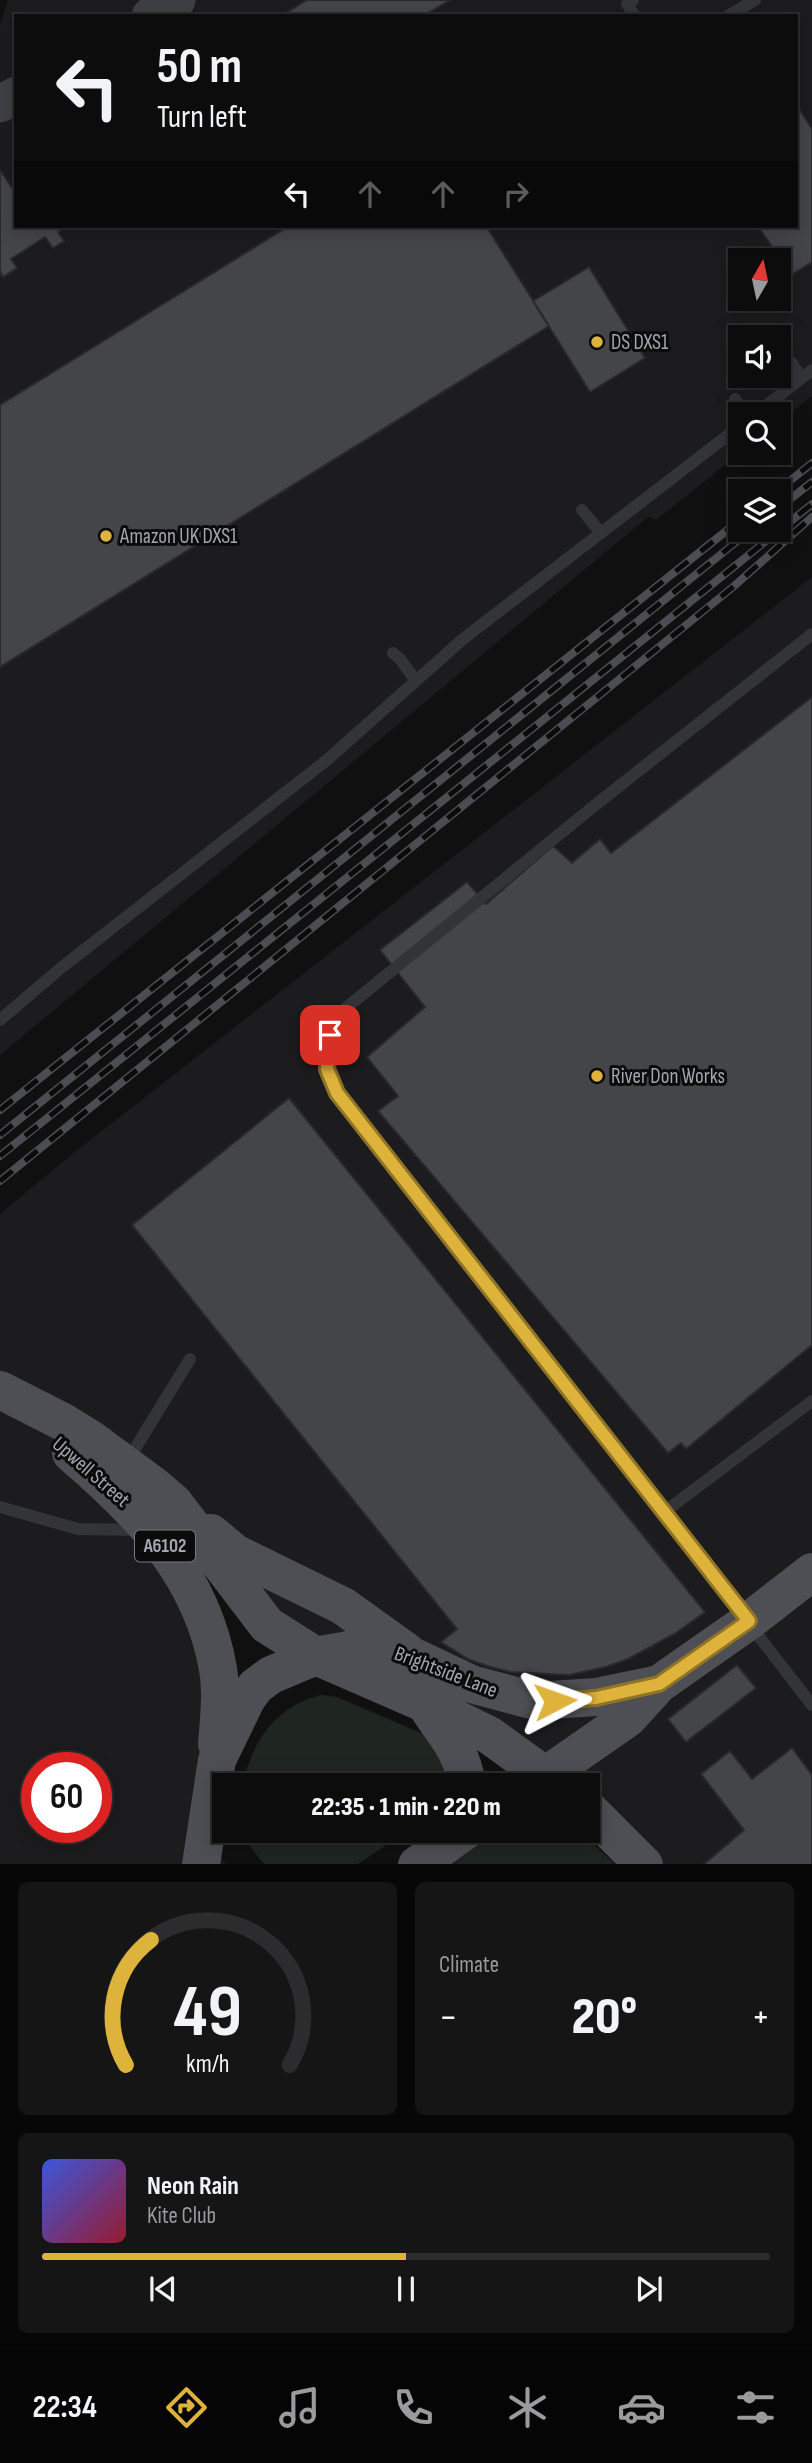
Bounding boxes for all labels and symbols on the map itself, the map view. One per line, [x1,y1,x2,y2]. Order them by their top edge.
north arrow [728,248,791,312]
place label: DS DXS1 [611,330,669,355]
marker: DS DXS1 [589,334,605,350]
place label: Amazon UK DXS1 [119,524,238,549]
marker: Amazon UK DXS1 [98,528,114,544]
pin [300,1005,360,1065]
place label: River Don Works [611,1064,725,1089]
marker: River Don Works [589,1068,605,1084]
street label: Upwell Street [47,1432,135,1512]
road number: A6102 [135,1530,195,1562]
street label: Brightside Lane [391,1641,501,1703]
position arrow [518,1664,592,1738]
speed limit sign: 60 [21,1752,112,1843]

